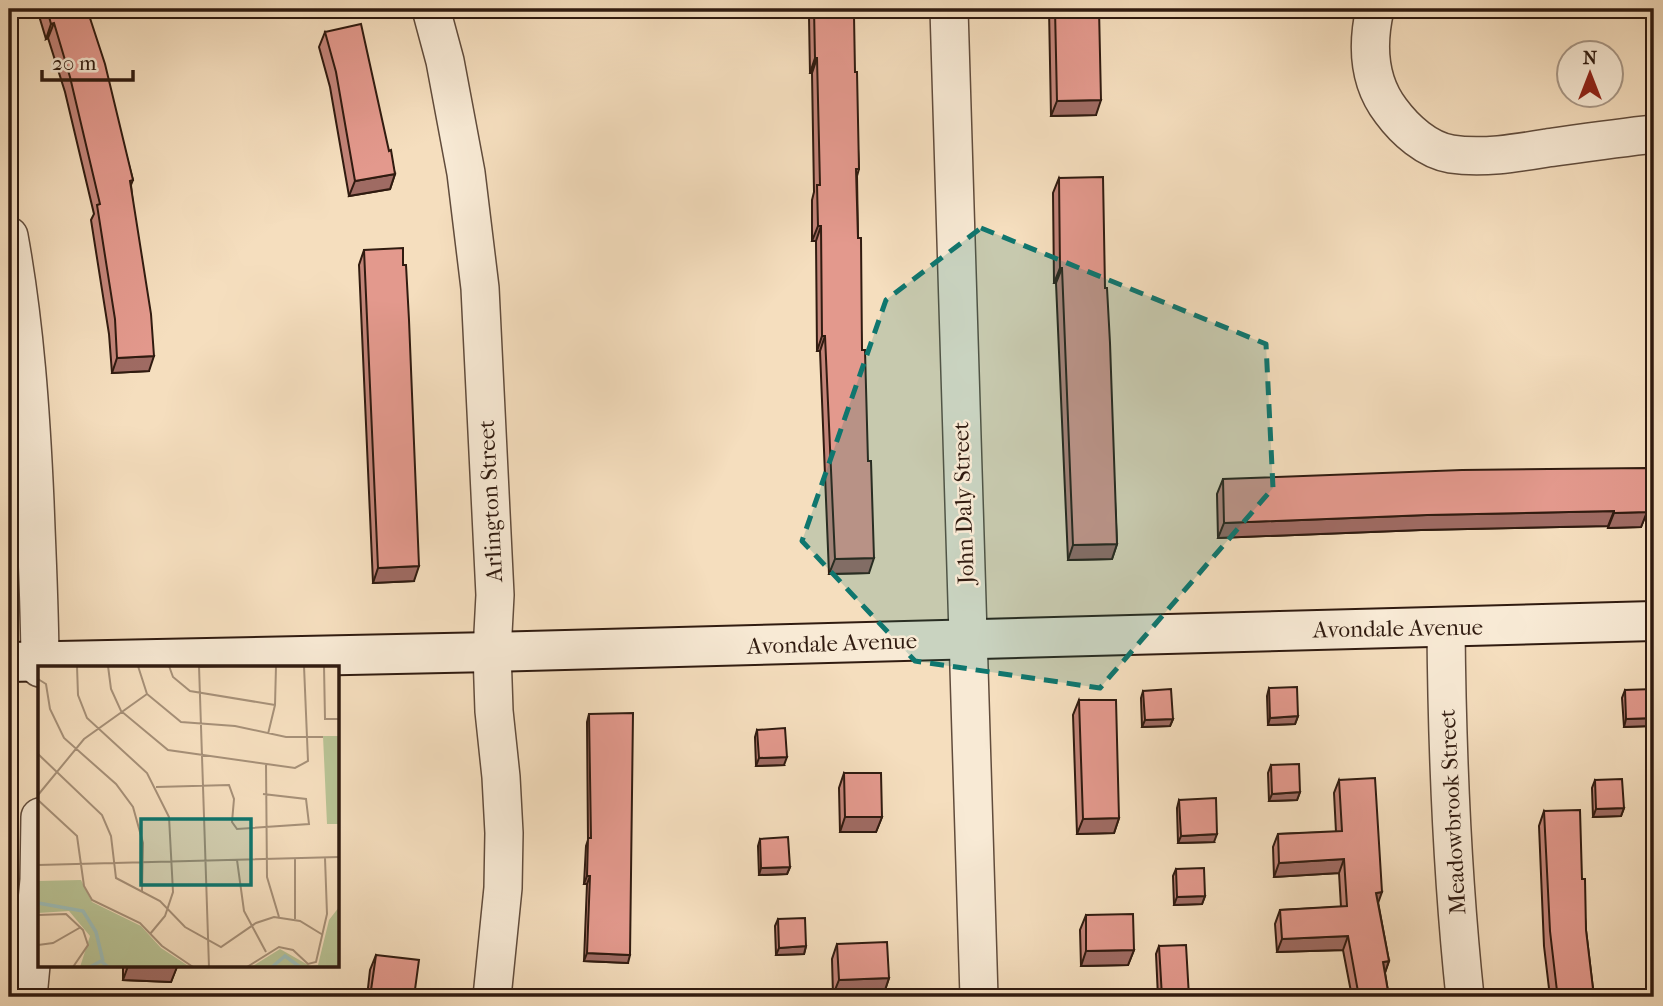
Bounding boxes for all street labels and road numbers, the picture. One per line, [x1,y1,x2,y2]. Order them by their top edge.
street label: Arlington Street [473,419,508,584]
street label: John Daly Street [947,421,980,587]
street label: Avondale Avenue [1312,614,1483,643]
street label: Avondale Avenue [746,627,917,660]
street label: Meadowbrook Street [1434,708,1471,915]

